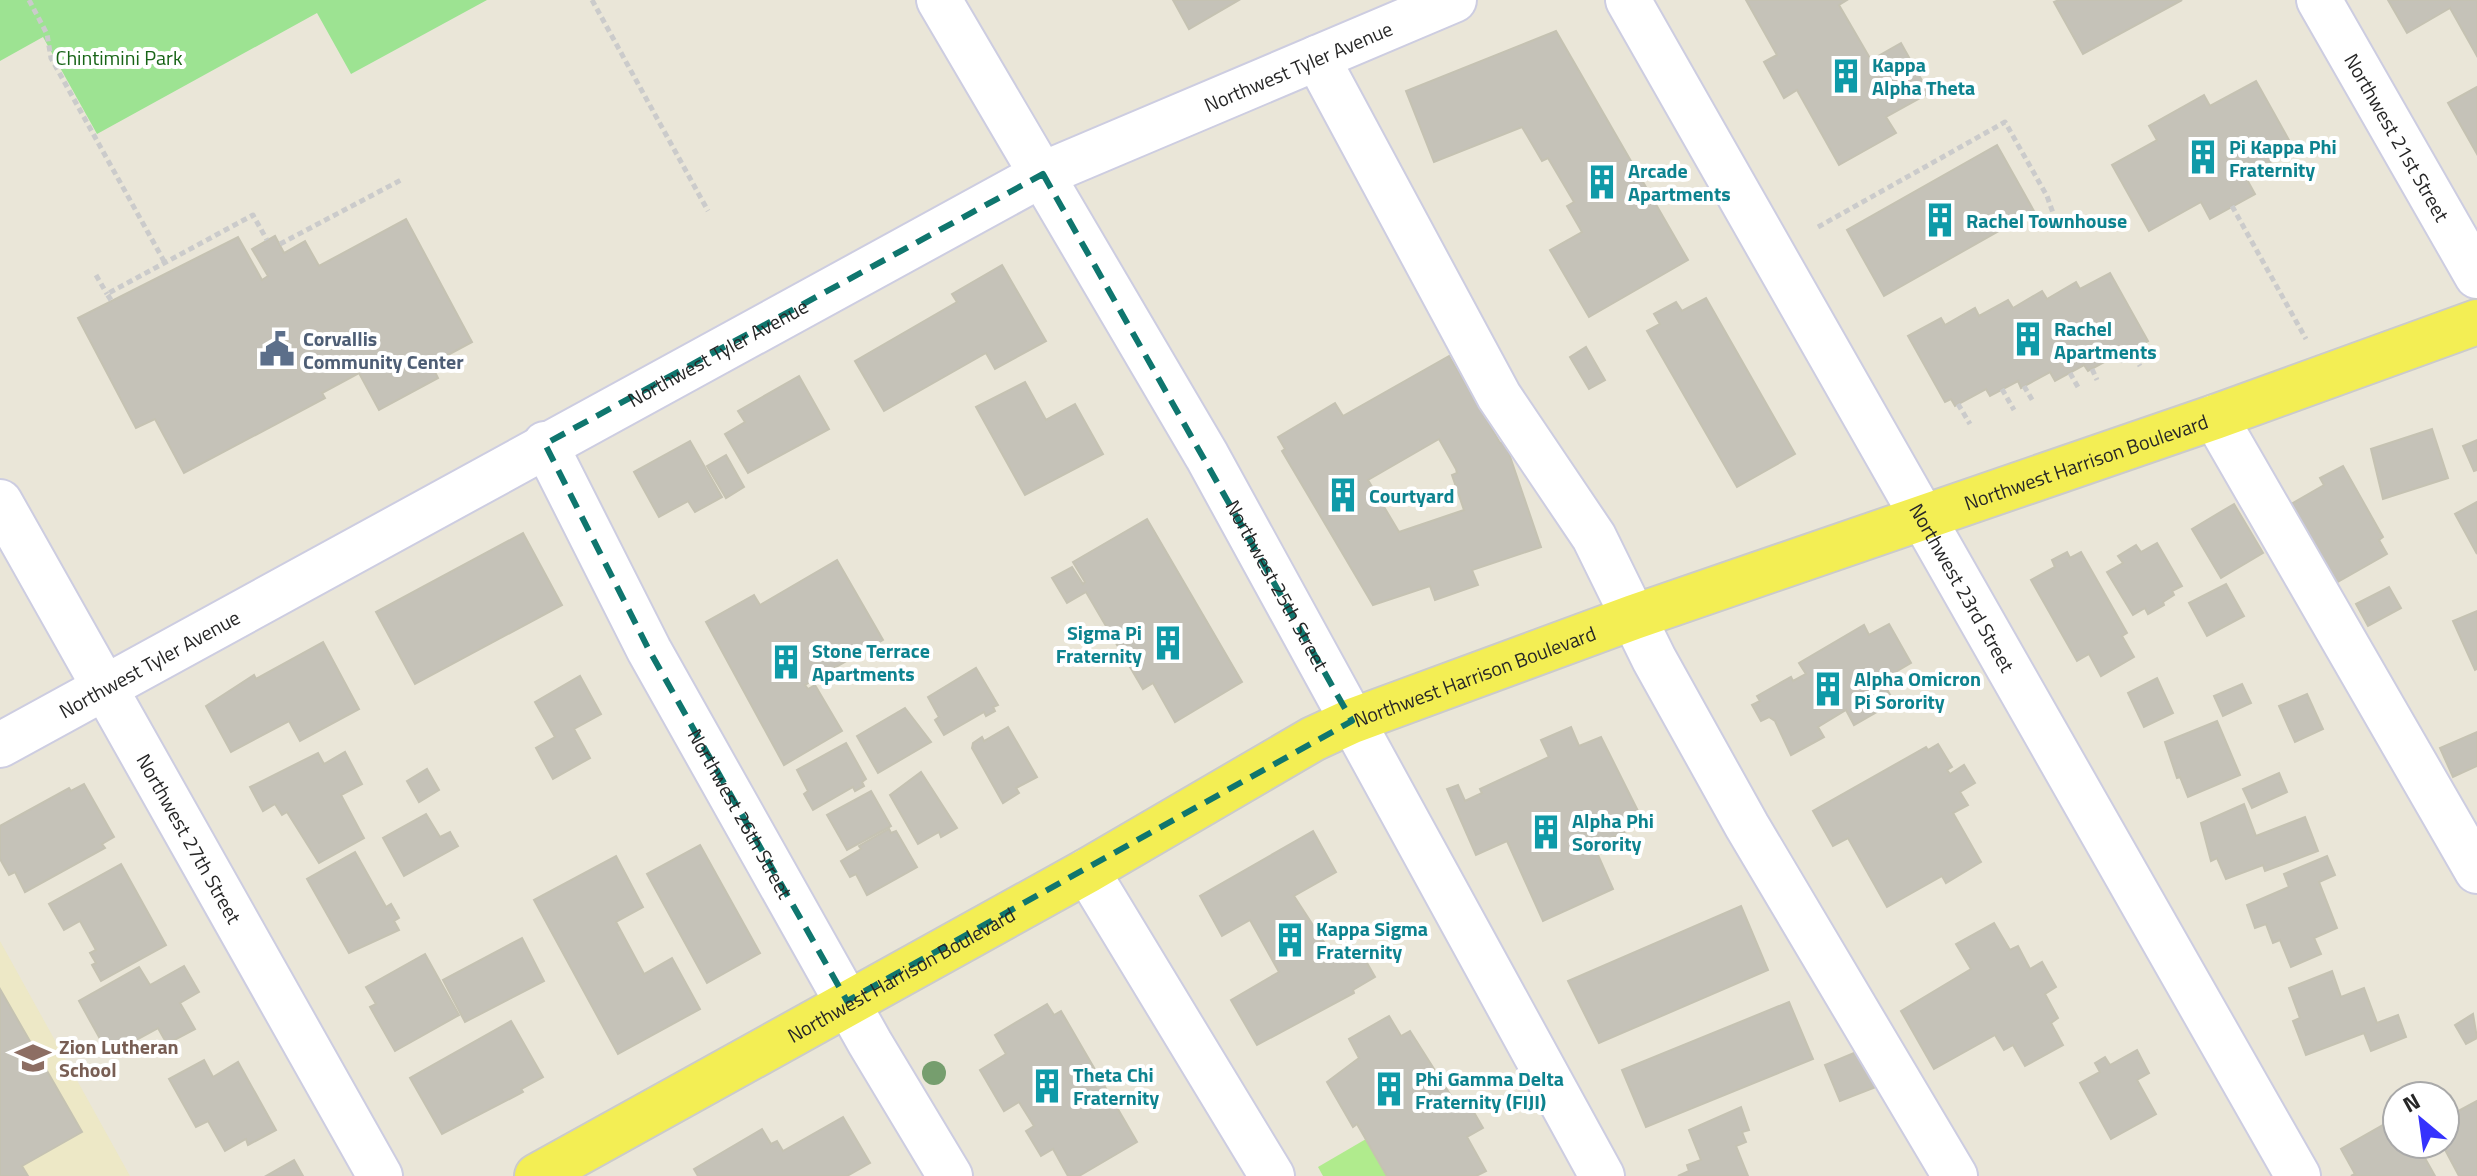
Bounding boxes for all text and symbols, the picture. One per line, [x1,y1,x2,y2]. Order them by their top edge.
street label: Northwest Tyler Avenue [1199,12,1397,120]
park label: Chintimini Park [56,42,183,73]
street label: Northwest 21st Street [2337,47,2458,227]
place label: Kappa Alpha Theta [1872,49,1975,103]
building icon: Kappa Alpha Theta [1827,57,1865,95]
place label: Pi Kappa Phi Fraternity [2229,131,2337,185]
building icon: Pi Kappa Phi Fraternity [2184,138,2222,176]
place label: Arcade Apartments [1628,155,1731,209]
building icon: Arcade Apartments [1583,163,1621,201]
building icon: Rachel Townhouse [1921,201,1959,239]
place label: Rachel Townhouse [1966,205,2127,236]
street label: Northwest Tyler Avenue [621,290,814,414]
place label: Rachel Apartments [2054,313,2157,367]
building icon: Rachel Apartments [2009,320,2047,358]
place label: Corvallis Community Center [303,323,464,377]
public building icon: Corvallis Community Center [258,330,296,368]
street label: Northwest Harrison Boulevard [1960,405,2212,518]
building icon: Courtyard [1324,476,1362,514]
place label: Courtyard [1369,480,1455,511]
street label: Northwest 25th Street [1218,494,1337,676]
street label: Northwest 23rd Street [1902,497,2023,678]
street label: Northwest Tyler Avenue [53,601,245,725]
place label: Sigma Pi Fraternity [1056,617,1142,671]
street label: Northwest Harrison Boulevard [1349,617,1600,735]
building icon: Sigma Pi Fraternity [1149,624,1187,662]
place label: Stone Terrace Apartments [812,635,930,689]
building icon: Stone Terrace Apartments [767,643,805,681]
place label: Alpha Omicron Pi Sorority [1854,663,1981,717]
building icon: Alpha Omicron Pi Sorority [1809,670,1847,708]
street label: Northwest 26th Street [681,722,801,904]
street label: Northwest 27th Street [129,748,250,929]
place label: Alpha Phi Sorority [1572,805,1654,859]
building icon: Alpha Phi Sorority [1527,813,1565,851]
street label: Northwest Harrison Boulevard [781,899,1020,1050]
place label: Kappa Sigma Fraternity [1316,913,1428,967]
building icon: Kappa Sigma Fraternity [1271,921,1309,959]
place label: Zion Lutheran School [59,1031,179,1085]
school or university icon: Zion Lutheran School [14,1039,52,1077]
place label: Theta Chi Fraternity [1073,1059,1159,1113]
place label: Phi Gamma Delta Fraternity (FIJI) [1415,1063,1564,1117]
building icon: Theta Chi Fraternity [1028,1067,1066,1105]
building icon: Phi Gamma Delta Fraternity (FIJI) [1370,1070,1408,1108]
north arrow [2381,1080,2461,1160]
text: N [2396,1084,2426,1121]

